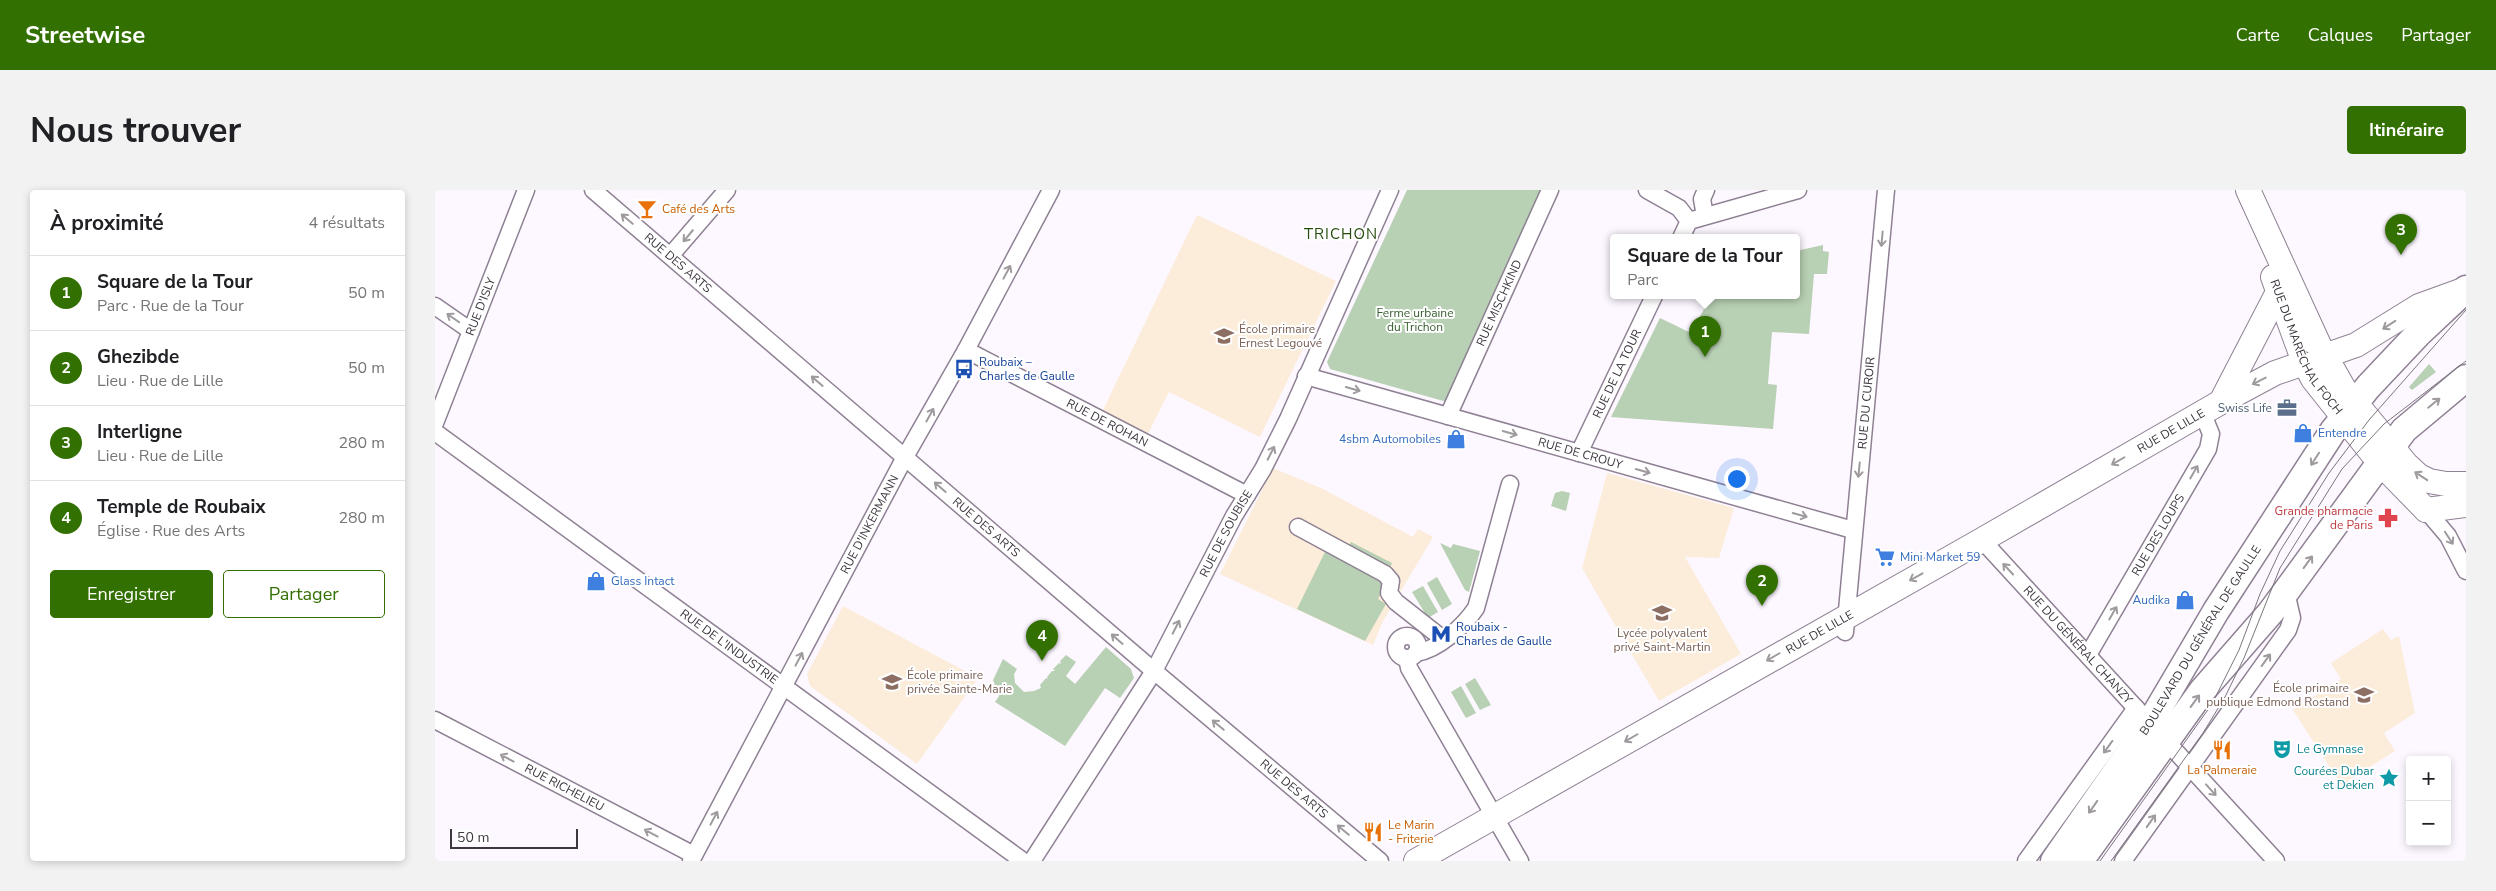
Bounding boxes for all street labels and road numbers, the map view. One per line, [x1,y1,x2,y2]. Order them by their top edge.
street label: RUE DES ARTS [641,229,715,296]
street label: RUE MISCHKIND [1473,257,1526,349]
street label: RUE D'ISLY [462,274,499,338]
street label: RUE DU MARÉCHAL FOCH [2267,277,2346,418]
street label: RUE DE LA TOUR [1589,327,1645,421]
street label: RUE DU CUROIR [1854,356,1878,450]
street label: RUE DE ROHAN [1064,395,1151,451]
street label: RUE DE LILLE [2134,405,2208,457]
street label: RUE DE CROUY [1536,434,1625,473]
street label: RUE D'INKERMANN [837,472,902,577]
street label: RUE DE SOUBISE [1196,487,1256,580]
street label: RUE DES LOUPS [2128,491,2188,579]
street label: RUE DES ARTS [949,494,1023,561]
street label: BOULEVARD DU GÉNÉRAL DE GAULLE [2136,542,2265,738]
street label: RUE DU GÉNÉRAL CHANZY [2020,582,2137,708]
street label: RUE DE L'INDUSTRIE [677,606,781,688]
street label: RUE DE LILLE [1783,607,1856,658]
street label: RUE DES ARTS [1257,756,1331,822]
street label: RUE RICHELIEU [522,760,607,815]

